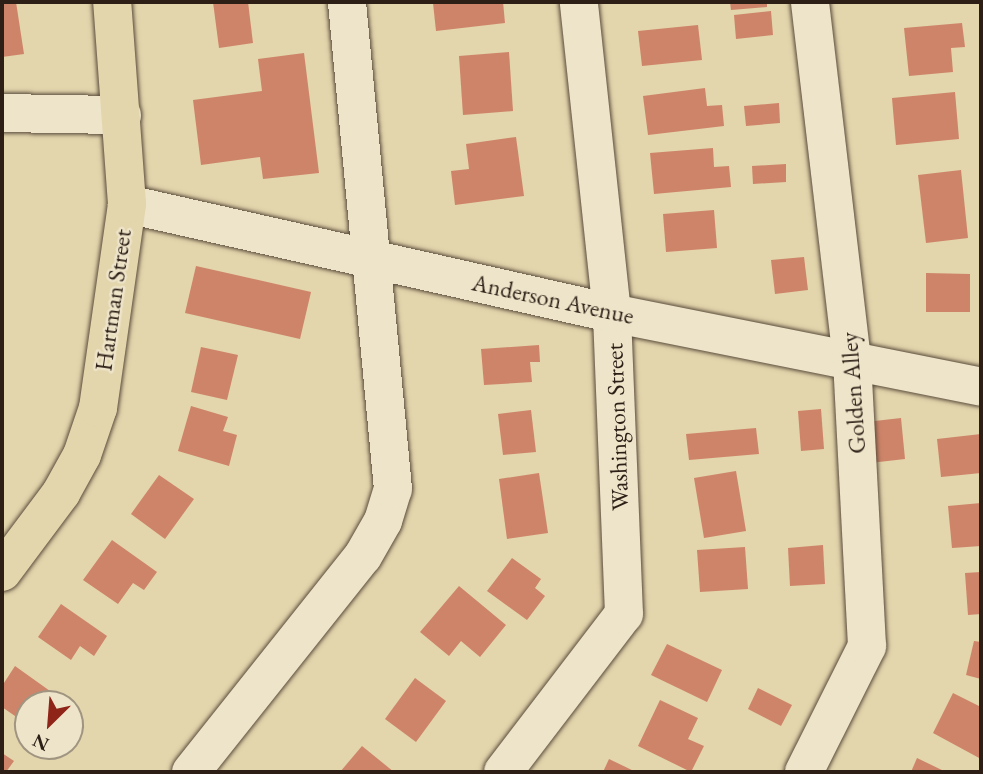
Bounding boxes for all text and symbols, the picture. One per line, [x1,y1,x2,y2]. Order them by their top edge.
street label: Hartman Street [89,227,137,373]
street label: Anderson Avenue [469,268,637,330]
street label: Golden Alley [834,331,872,455]
street label: Washington Street [600,343,634,511]
north arrow [14,690,84,760]
text: N [29,728,53,757]

